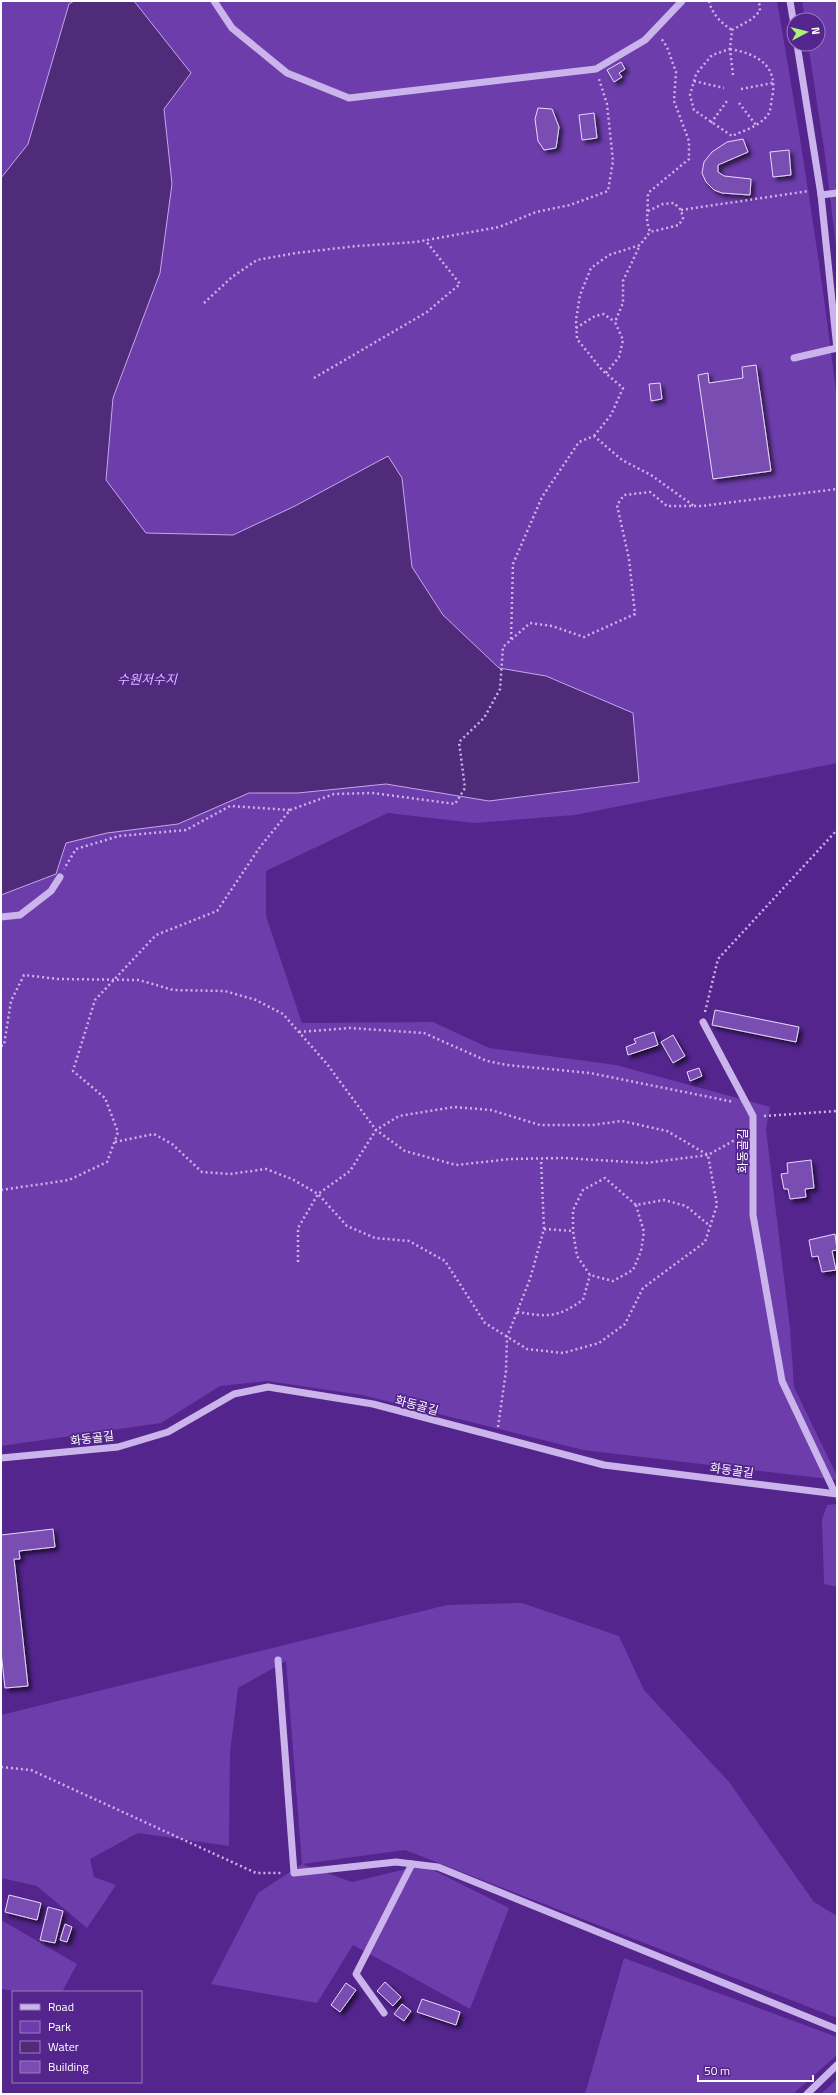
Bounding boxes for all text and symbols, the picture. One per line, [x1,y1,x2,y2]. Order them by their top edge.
north arrow [786,12,826,52]
text: N [808,26,824,36]
water label: 수원저수지 [117,669,178,689]
street label: 화동골길 [733,1129,752,1173]
street label: 화동골길 [393,1390,441,1420]
street label: 화동골길 [69,1426,115,1450]
street label: 화동골길 [709,1458,755,1482]
legend [12,1991,142,2083]
text: Road [48,1997,74,2016]
text: Park [48,2017,71,2036]
text: Water [48,2037,79,2056]
text: Building [48,2057,89,2076]
scale bar [698,2057,813,2083]
text: 50 m [704,2061,730,2080]

